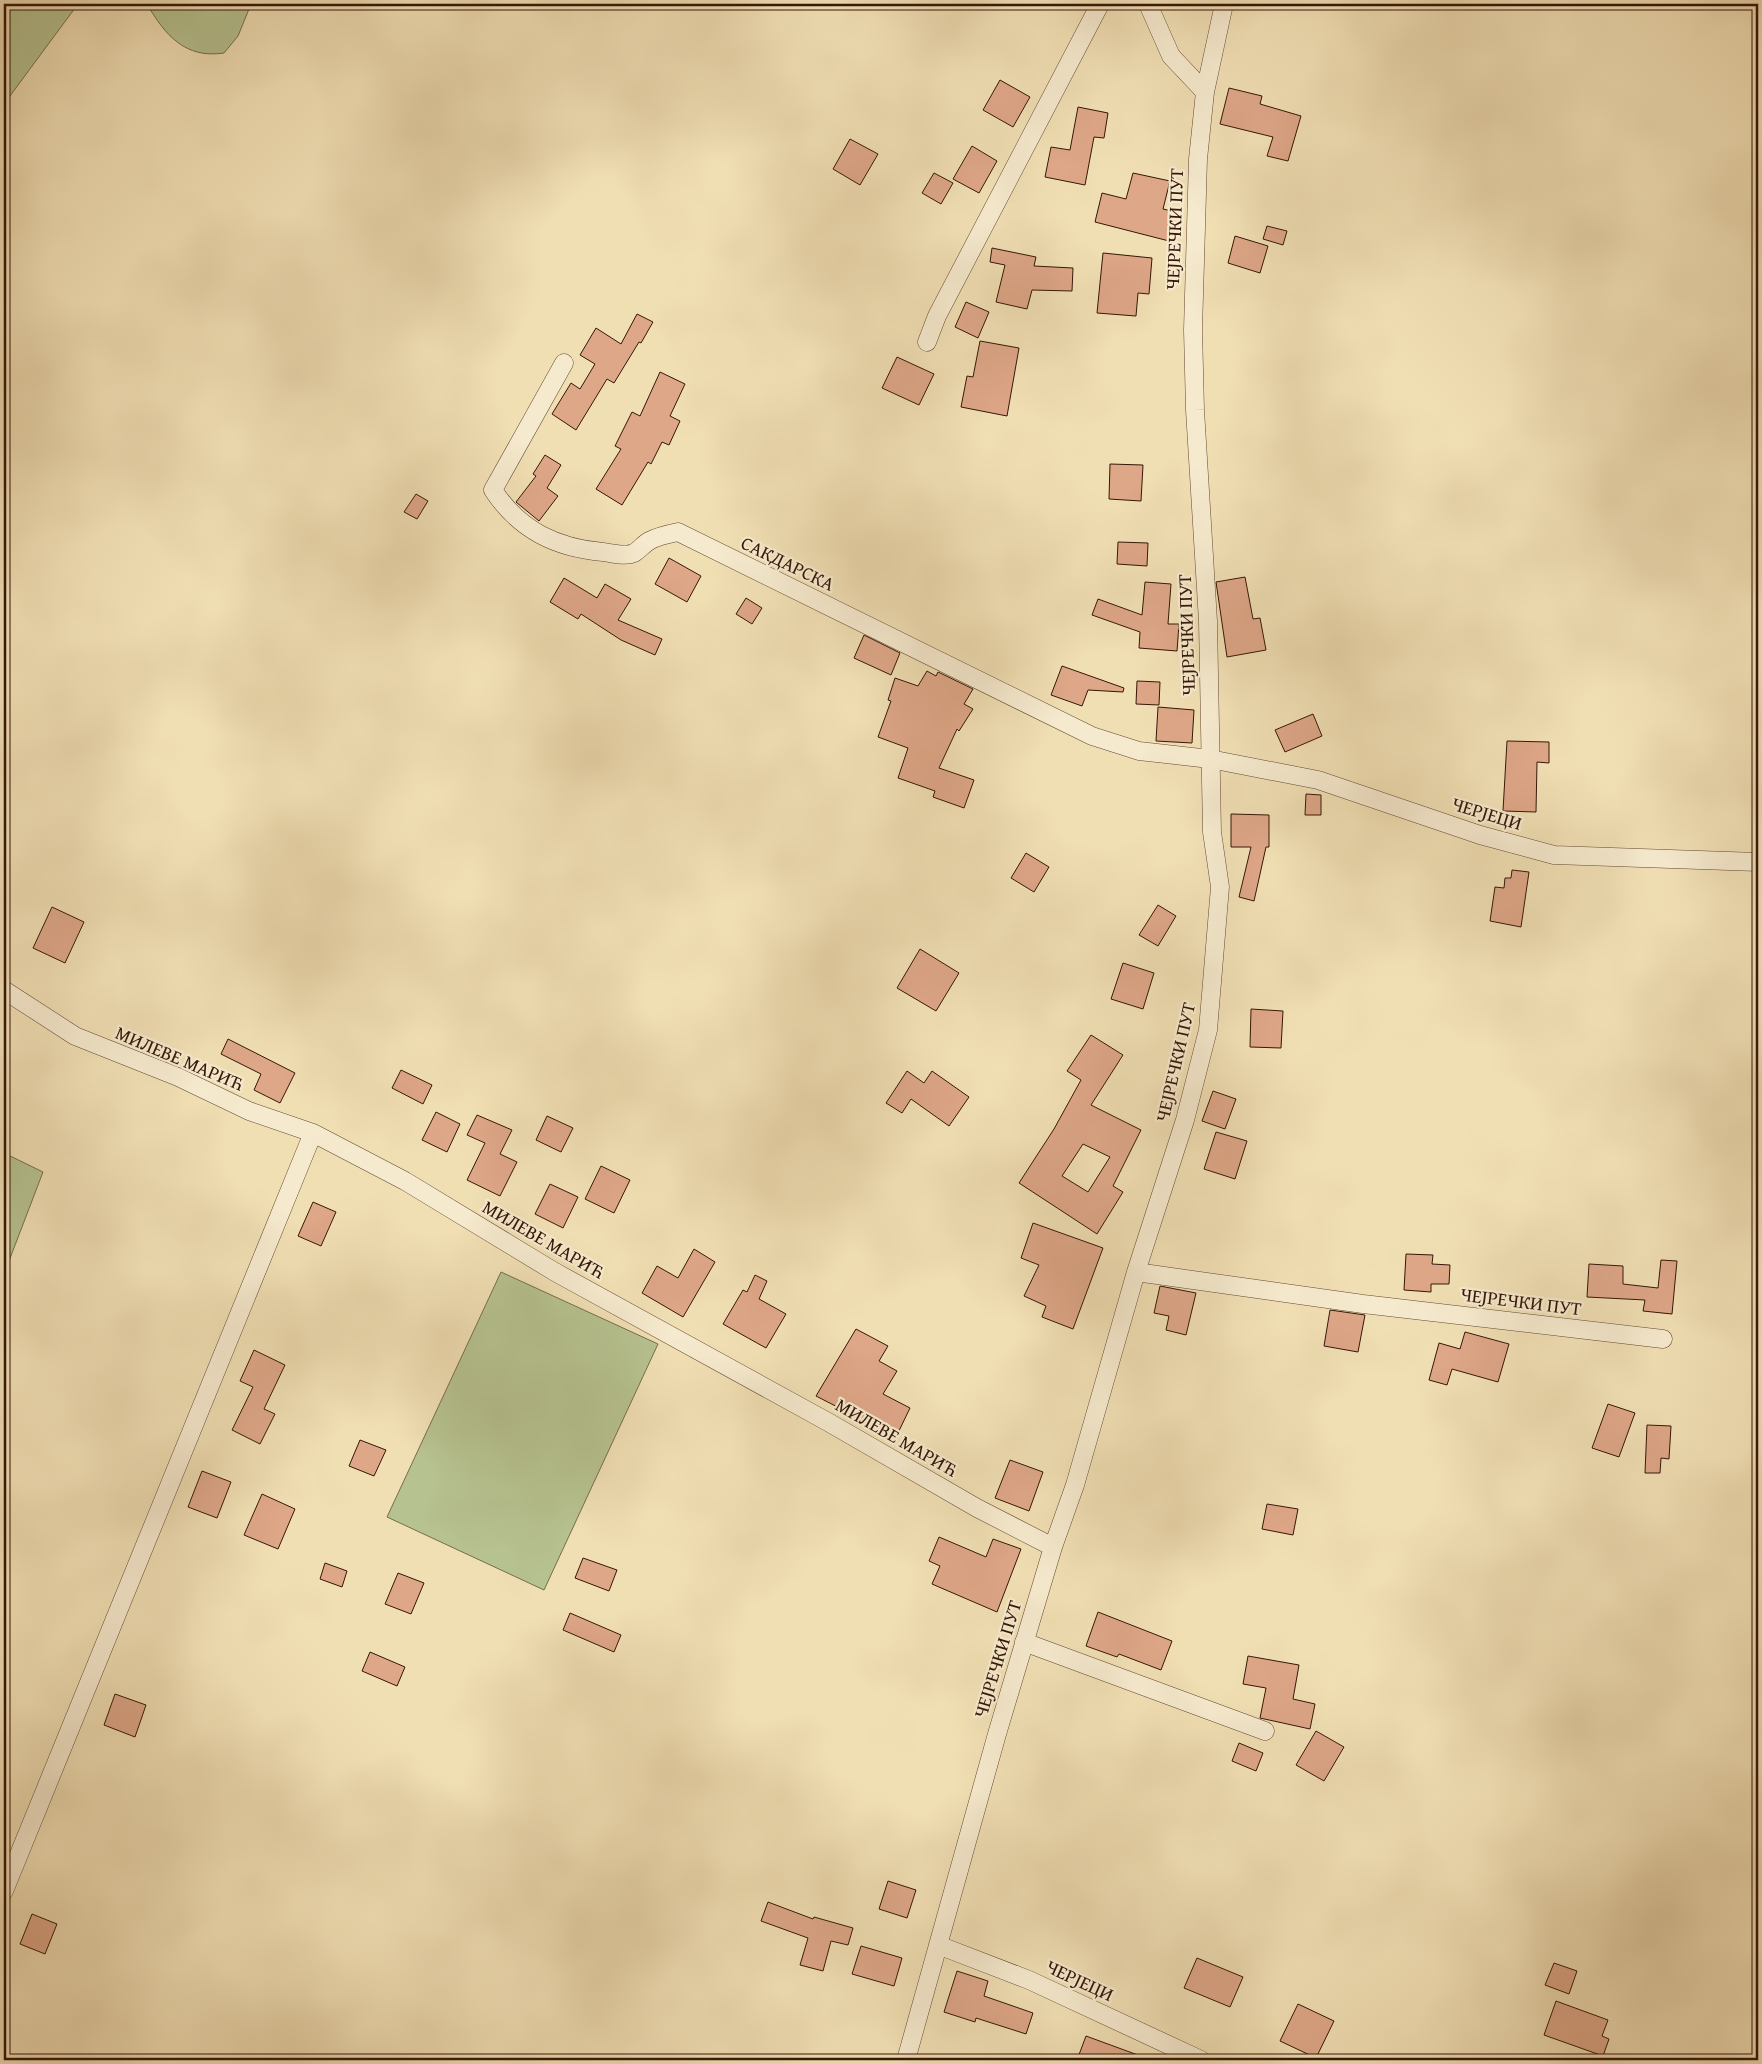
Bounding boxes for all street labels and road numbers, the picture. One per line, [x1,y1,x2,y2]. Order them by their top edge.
street label: ЧЕЈРЕЧКИ ПУТ [1158,167,1190,290]
street label: САКДАРСКА [737,528,840,598]
street label: ЧЕЈРЕЧКИ ПУТ [1170,573,1202,696]
street label: ЧЕРЈЕЦИ [1448,789,1526,837]
street label: ЧЕЈРЕЧКИ ПУТ [1148,999,1202,1124]
street label: МИЛЕВЕ МAРИЋ [111,1018,249,1098]
street label: МИЛЕВЕ МAРИЋ [478,1193,611,1286]
street label: ЧЕЈРЕЧКИ ПУТ [1459,1280,1583,1322]
street label: МИЛЕВЕ МAРИЋ [831,1391,964,1484]
street label: ЧЕЈРЕЧКИ ПУТ [966,1596,1028,1721]
street label: ЧЕРЈЕЦИ [1041,1952,1119,2008]

